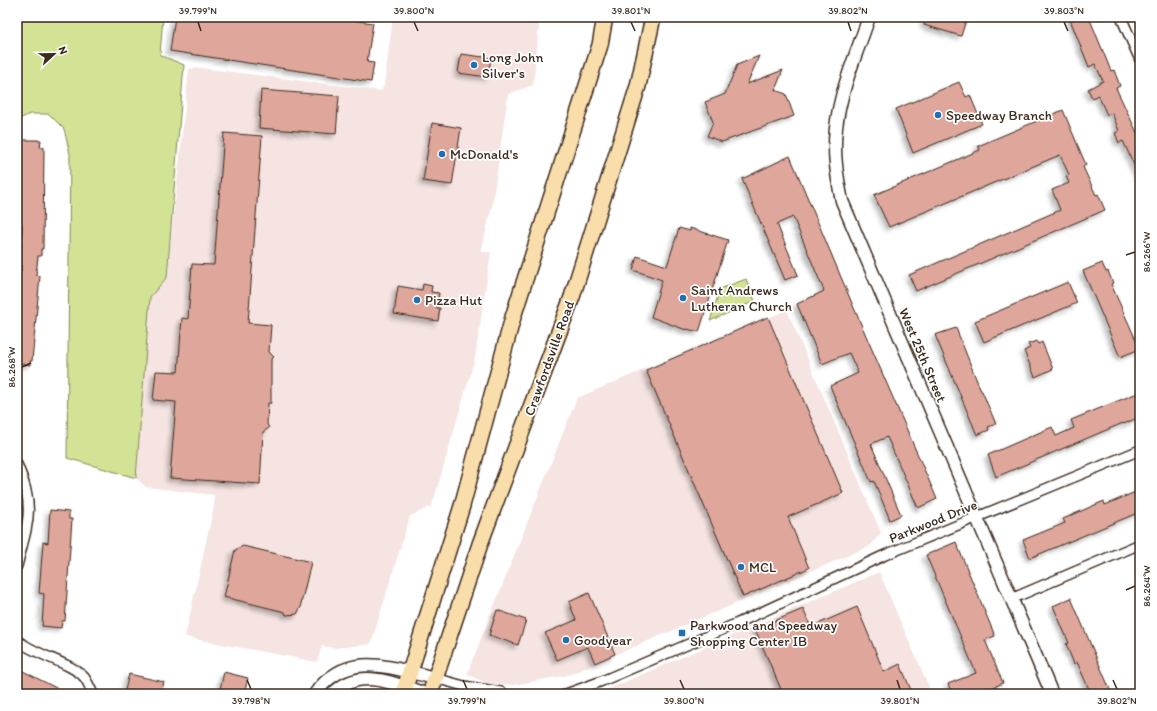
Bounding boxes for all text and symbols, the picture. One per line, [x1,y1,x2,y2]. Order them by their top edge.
text: 39.799°N [179,4,217,17]
text: 39.800°N [394,4,435,17]
text: 39.801°N [611,4,651,17]
text: 39.802°N [828,4,868,17]
text: 39.803°N [1044,4,1084,17]
north arrow [34,34,74,74]
text: N [55,45,70,56]
place label: Long John Silver's [482,49,543,82]
marker: Long John Silver's [469,60,479,70]
place label: Speedway Branch [946,107,1052,124]
marker: Speedway Branch [933,110,943,120]
place label: McDonald's [450,146,519,163]
marker: McDonald's [437,149,447,159]
text: 86.266°W [1140,231,1153,272]
place label: Saint Andrews Lutheran Church [691,282,792,315]
place label: Pizza Hut [425,292,482,309]
marker: Saint Andrews Lutheran Church [678,293,688,303]
marker: Pizza Hut [412,295,422,305]
street label: Crawfordsville Road [521,298,578,418]
street label: West 25th Street [895,306,950,405]
text: 86.268°W [5,346,18,387]
street label: Parkwood Drive [887,496,980,547]
place label: MCL [749,559,776,576]
marker: MCL [736,562,746,572]
text: 86.264°W [1140,565,1153,607]
place label: Parkwood and Speedway Shopping Center IB [690,617,838,650]
marker: Parkwood and Speedway Shopping Center IB [677,628,687,638]
place label: Goodyear [574,632,632,649]
marker: Goodyear [561,635,571,645]
text: 39.798°N [232,694,271,707]
text: 39.799°N [448,694,486,707]
text: 39.800°N [664,694,705,707]
text: 39.801°N [880,694,920,707]
text: 39.802°N [1097,694,1137,707]

